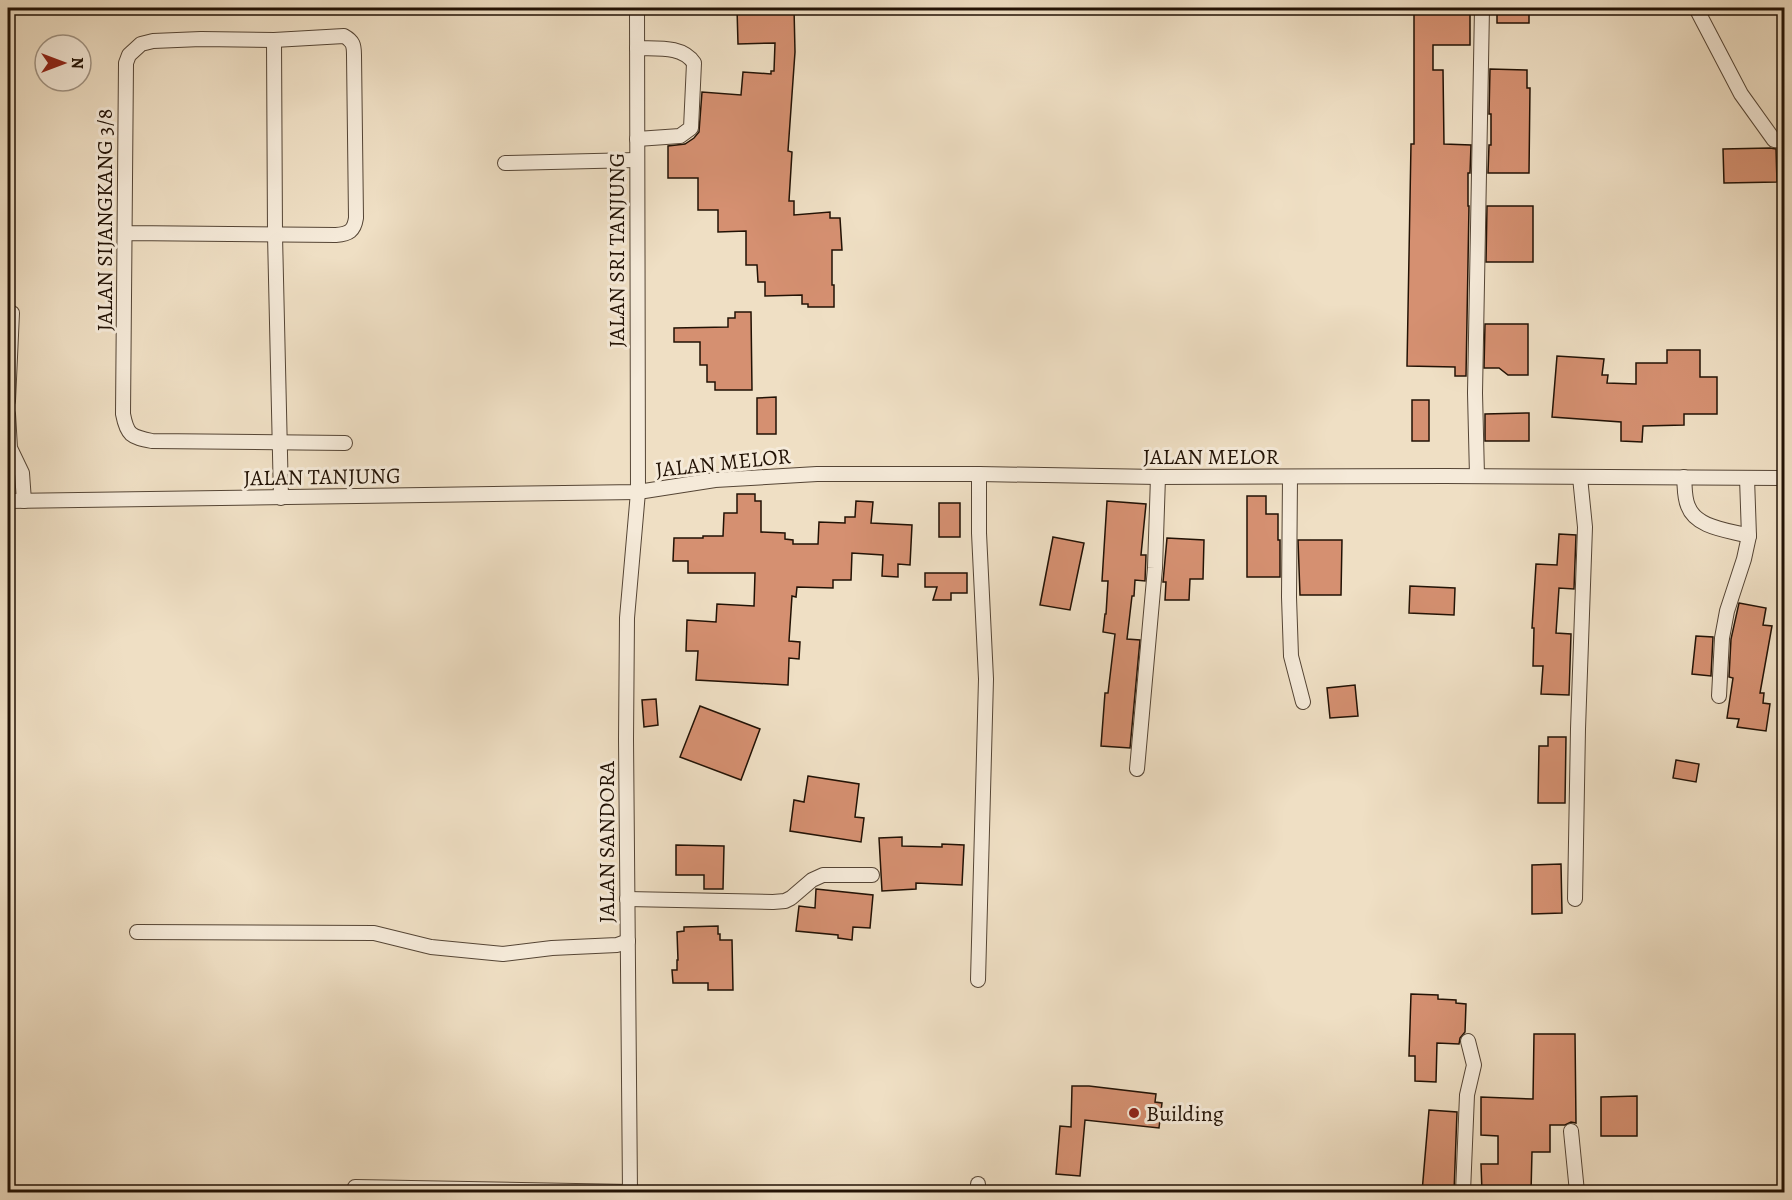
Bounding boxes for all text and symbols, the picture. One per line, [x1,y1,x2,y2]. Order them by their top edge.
north arrow [33,33,93,93]
text: N [66,57,88,69]
street label: JALAN SIJANGKANG 3/8 [90,109,120,331]
street label: JALAN SRI TANJUNG [602,153,632,347]
street label: JALAN MELOR [654,441,793,485]
street label: JALAN MELOR [1143,442,1280,472]
street label: JALAN TANJUNG [243,461,401,493]
street label: JALAN SANDORA [592,760,622,923]
place label: Building [1146,1099,1224,1129]
marker: Building [1127,1106,1141,1120]

